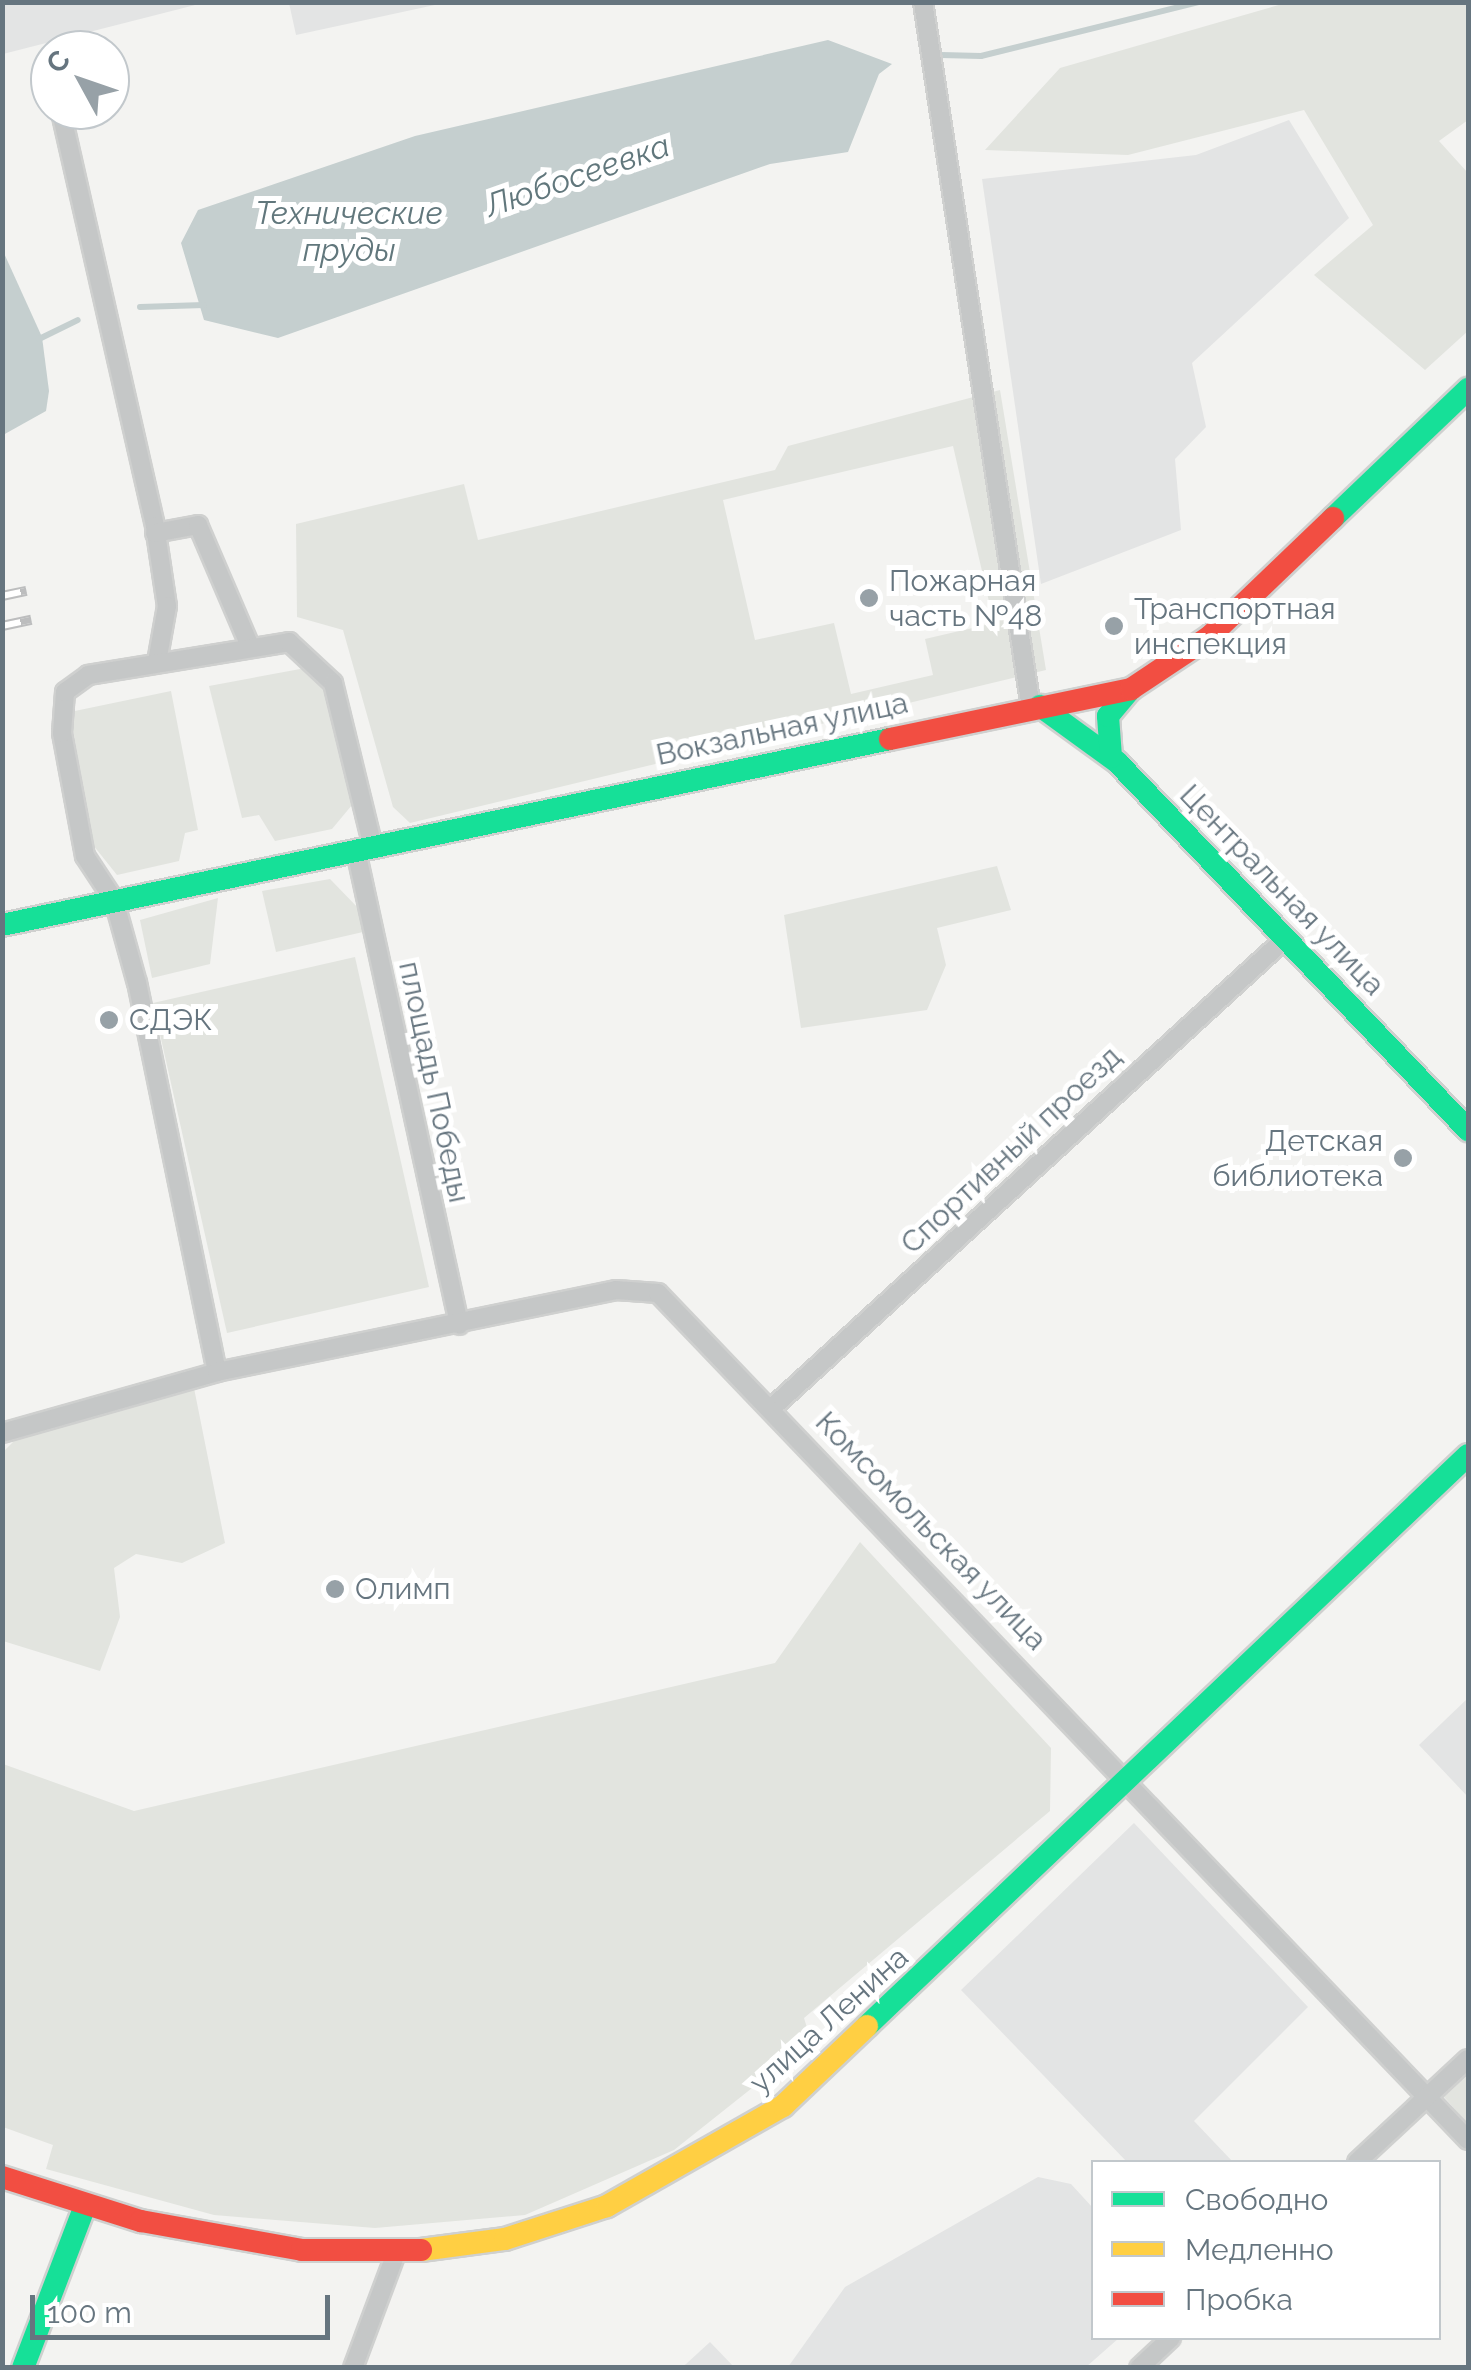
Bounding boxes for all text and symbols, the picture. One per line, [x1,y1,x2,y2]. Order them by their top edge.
north arrow [30,30,130,130]
text: С [39,44,77,80]
water label: Любосеевка [479,126,675,226]
water label: Технические пруды [255,195,443,270]
place label: Пожарная часть №48 [889,563,1042,634]
marker: Пожарная часть №48 [858,587,880,609]
place label: Транспортная инспекция [1134,591,1336,662]
marker: Транспортная инспекция [1103,615,1125,637]
street label: Вокзальная улица [652,685,912,773]
street label: Центральная улица [1172,777,1392,1003]
street label: площадь Победы [391,958,477,1206]
place label: СДЭК [129,1002,212,1038]
marker: СДЭК [98,1009,120,1031]
street label: Спортивный проезд [894,1039,1128,1261]
place label: Детская библиотека [1212,1123,1383,1194]
marker: Детская библиотека [1392,1147,1414,1169]
street label: Комсомольская улица [808,1404,1054,1658]
place label: Олимп [355,1571,450,1607]
marker: Олимп [324,1578,346,1600]
street label: улица Ленина [742,1939,916,2101]
legend [1091,2160,1441,2340]
text: Свободно [1185,2182,1328,2217]
text: Медленно [1185,2232,1334,2267]
scale bar [35,2275,335,2337]
text: Пробка [1185,2282,1293,2317]
text: 100 m [47,2295,132,2330]

